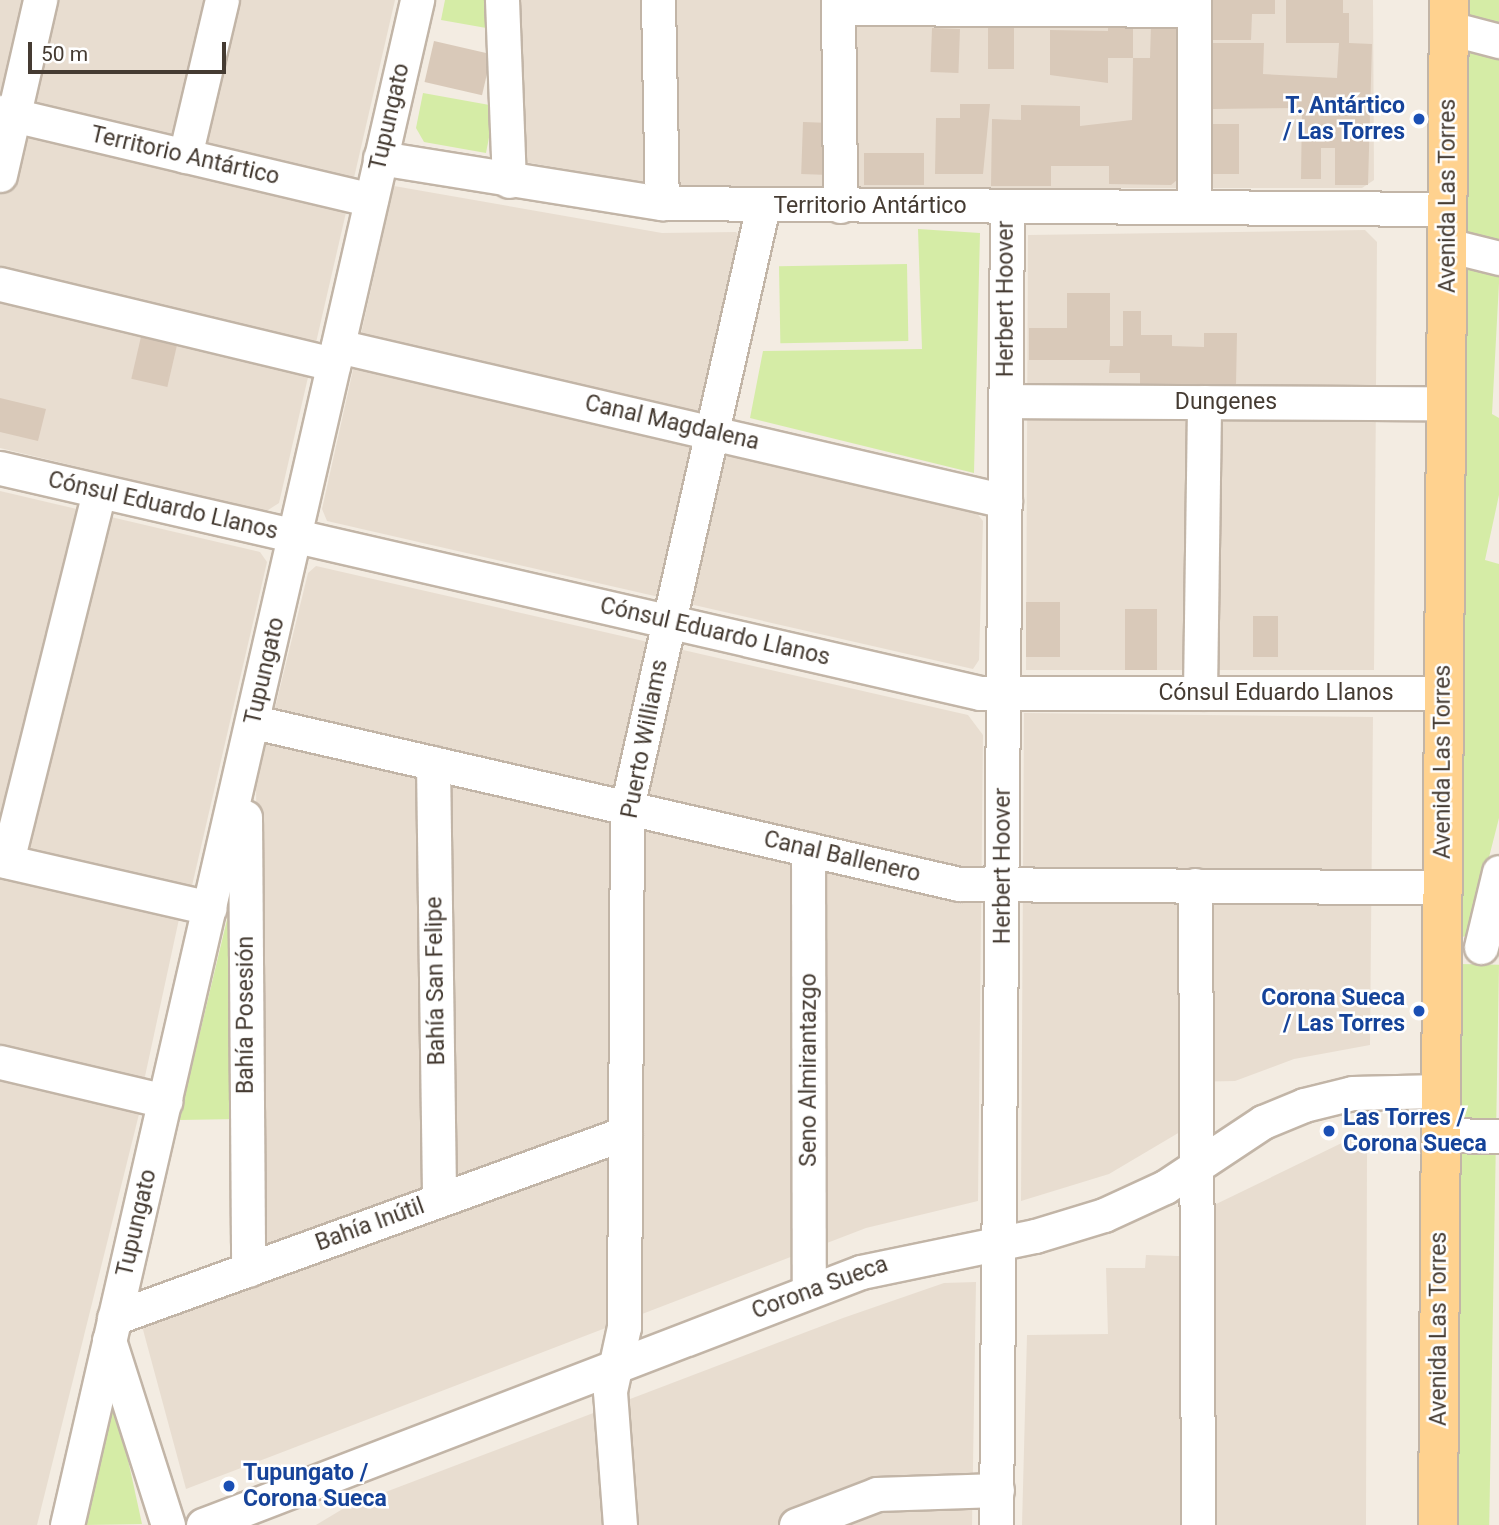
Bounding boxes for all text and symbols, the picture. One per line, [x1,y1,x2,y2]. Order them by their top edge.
scale bar [32,28,229,72]
text: 50 m [41,42,88,66]
street label: Tupungato [364,61,416,173]
place label: T. Antártico / Las Torres [1282,92,1405,146]
street label: Avenida Las Torres [1434,99,1462,293]
marker: T. Antártico / Las Torres [1411,111,1427,127]
street label: Territorio Antártico [88,121,282,191]
street label: Territorio Antártico [774,192,966,220]
street label: Herbert Hoover [992,221,1020,377]
street label: Dungenes [1175,388,1277,416]
street label: Canal Magdalena [582,390,762,456]
street label: Cónsul Eduardo Llanos [45,466,281,546]
street label: Cónsul Eduardo Llanos [597,592,833,672]
street label: Tupungato [239,615,291,727]
street label: Puerto Williams [616,657,674,821]
street label: Avenida Las Torres [1429,665,1457,859]
street label: Cónsul Eduardo Llanos [1158,679,1394,707]
street label: Herbert Hoover [989,788,1017,944]
street label: Canal Ballenero [761,826,923,888]
street label: Bahía San Felipe [421,896,451,1066]
street label: Bahía Posesión [232,936,260,1094]
street label: Seno Almirantazgo [795,973,823,1167]
place label: Corona Sueca / Las Torres [1261,984,1405,1038]
marker: Corona Sueca / Las Torres [1411,1003,1427,1019]
place label: Las Torres / Corona Sueca [1343,1104,1487,1158]
marker: Las Torres / Corona Sueca [1321,1123,1337,1139]
street label: Tupungato [111,1167,163,1279]
street label: Bahía Inútil [312,1193,428,1257]
street label: Avenida Las Torres [1425,1232,1453,1426]
street label: Corona Sueca [748,1251,892,1325]
place label: Tupungato / Corona Sueca [243,1459,387,1513]
marker: Tupungato / Corona Sueca [221,1478,237,1494]

